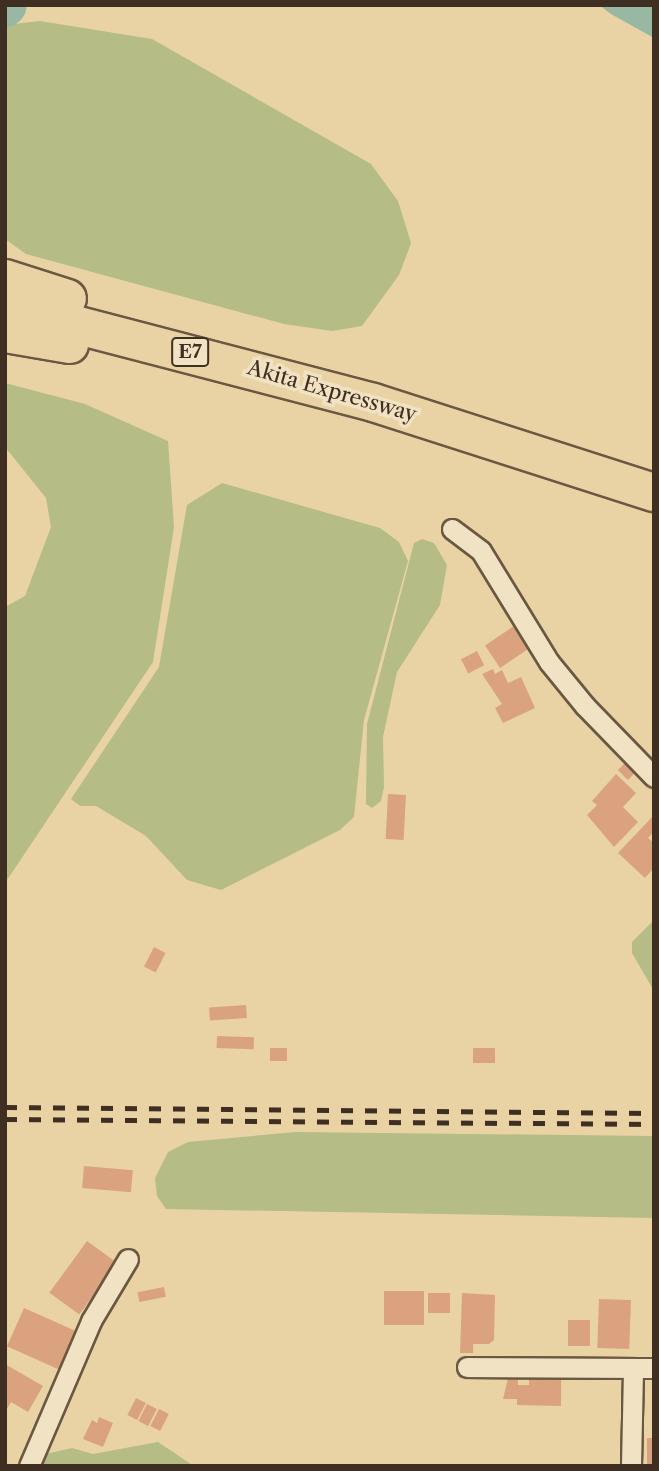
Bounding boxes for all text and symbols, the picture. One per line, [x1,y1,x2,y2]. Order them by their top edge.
road number: E7 [171,336,209,368]
street label: Akita Expressway [244,355,420,427]

